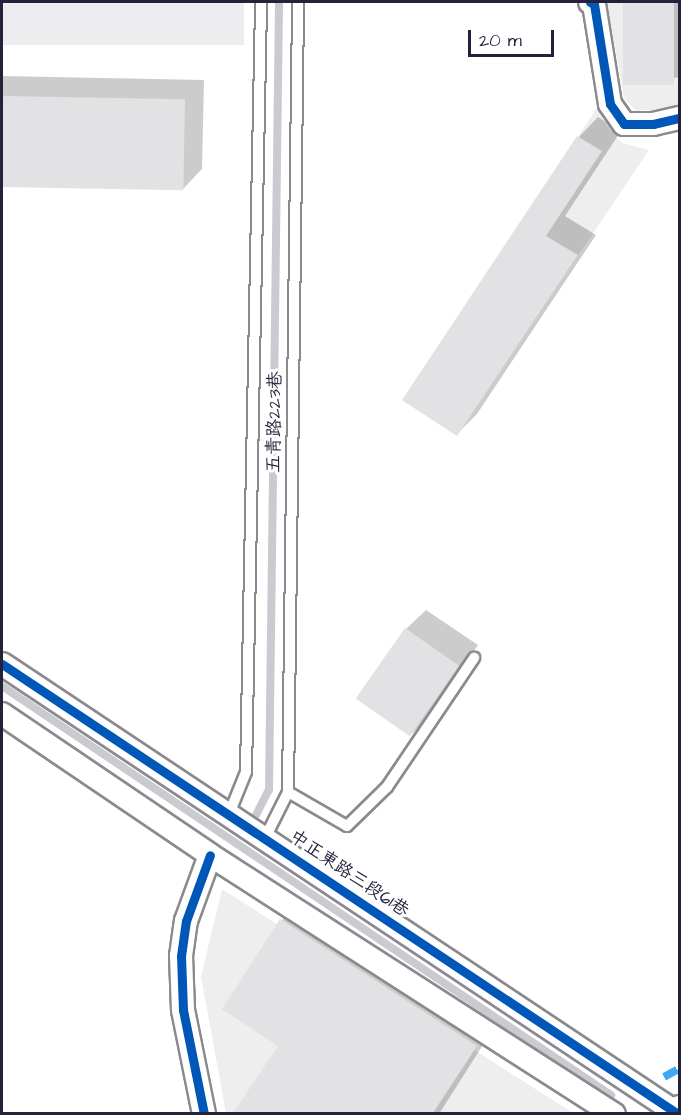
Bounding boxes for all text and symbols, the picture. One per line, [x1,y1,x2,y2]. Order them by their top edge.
scale bar [471,18,556,56]
text: 20 m [479,28,522,53]
street label: 五青路223巷 [263,371,287,473]
street label: 中正東路三段61巷 [285,826,413,922]

